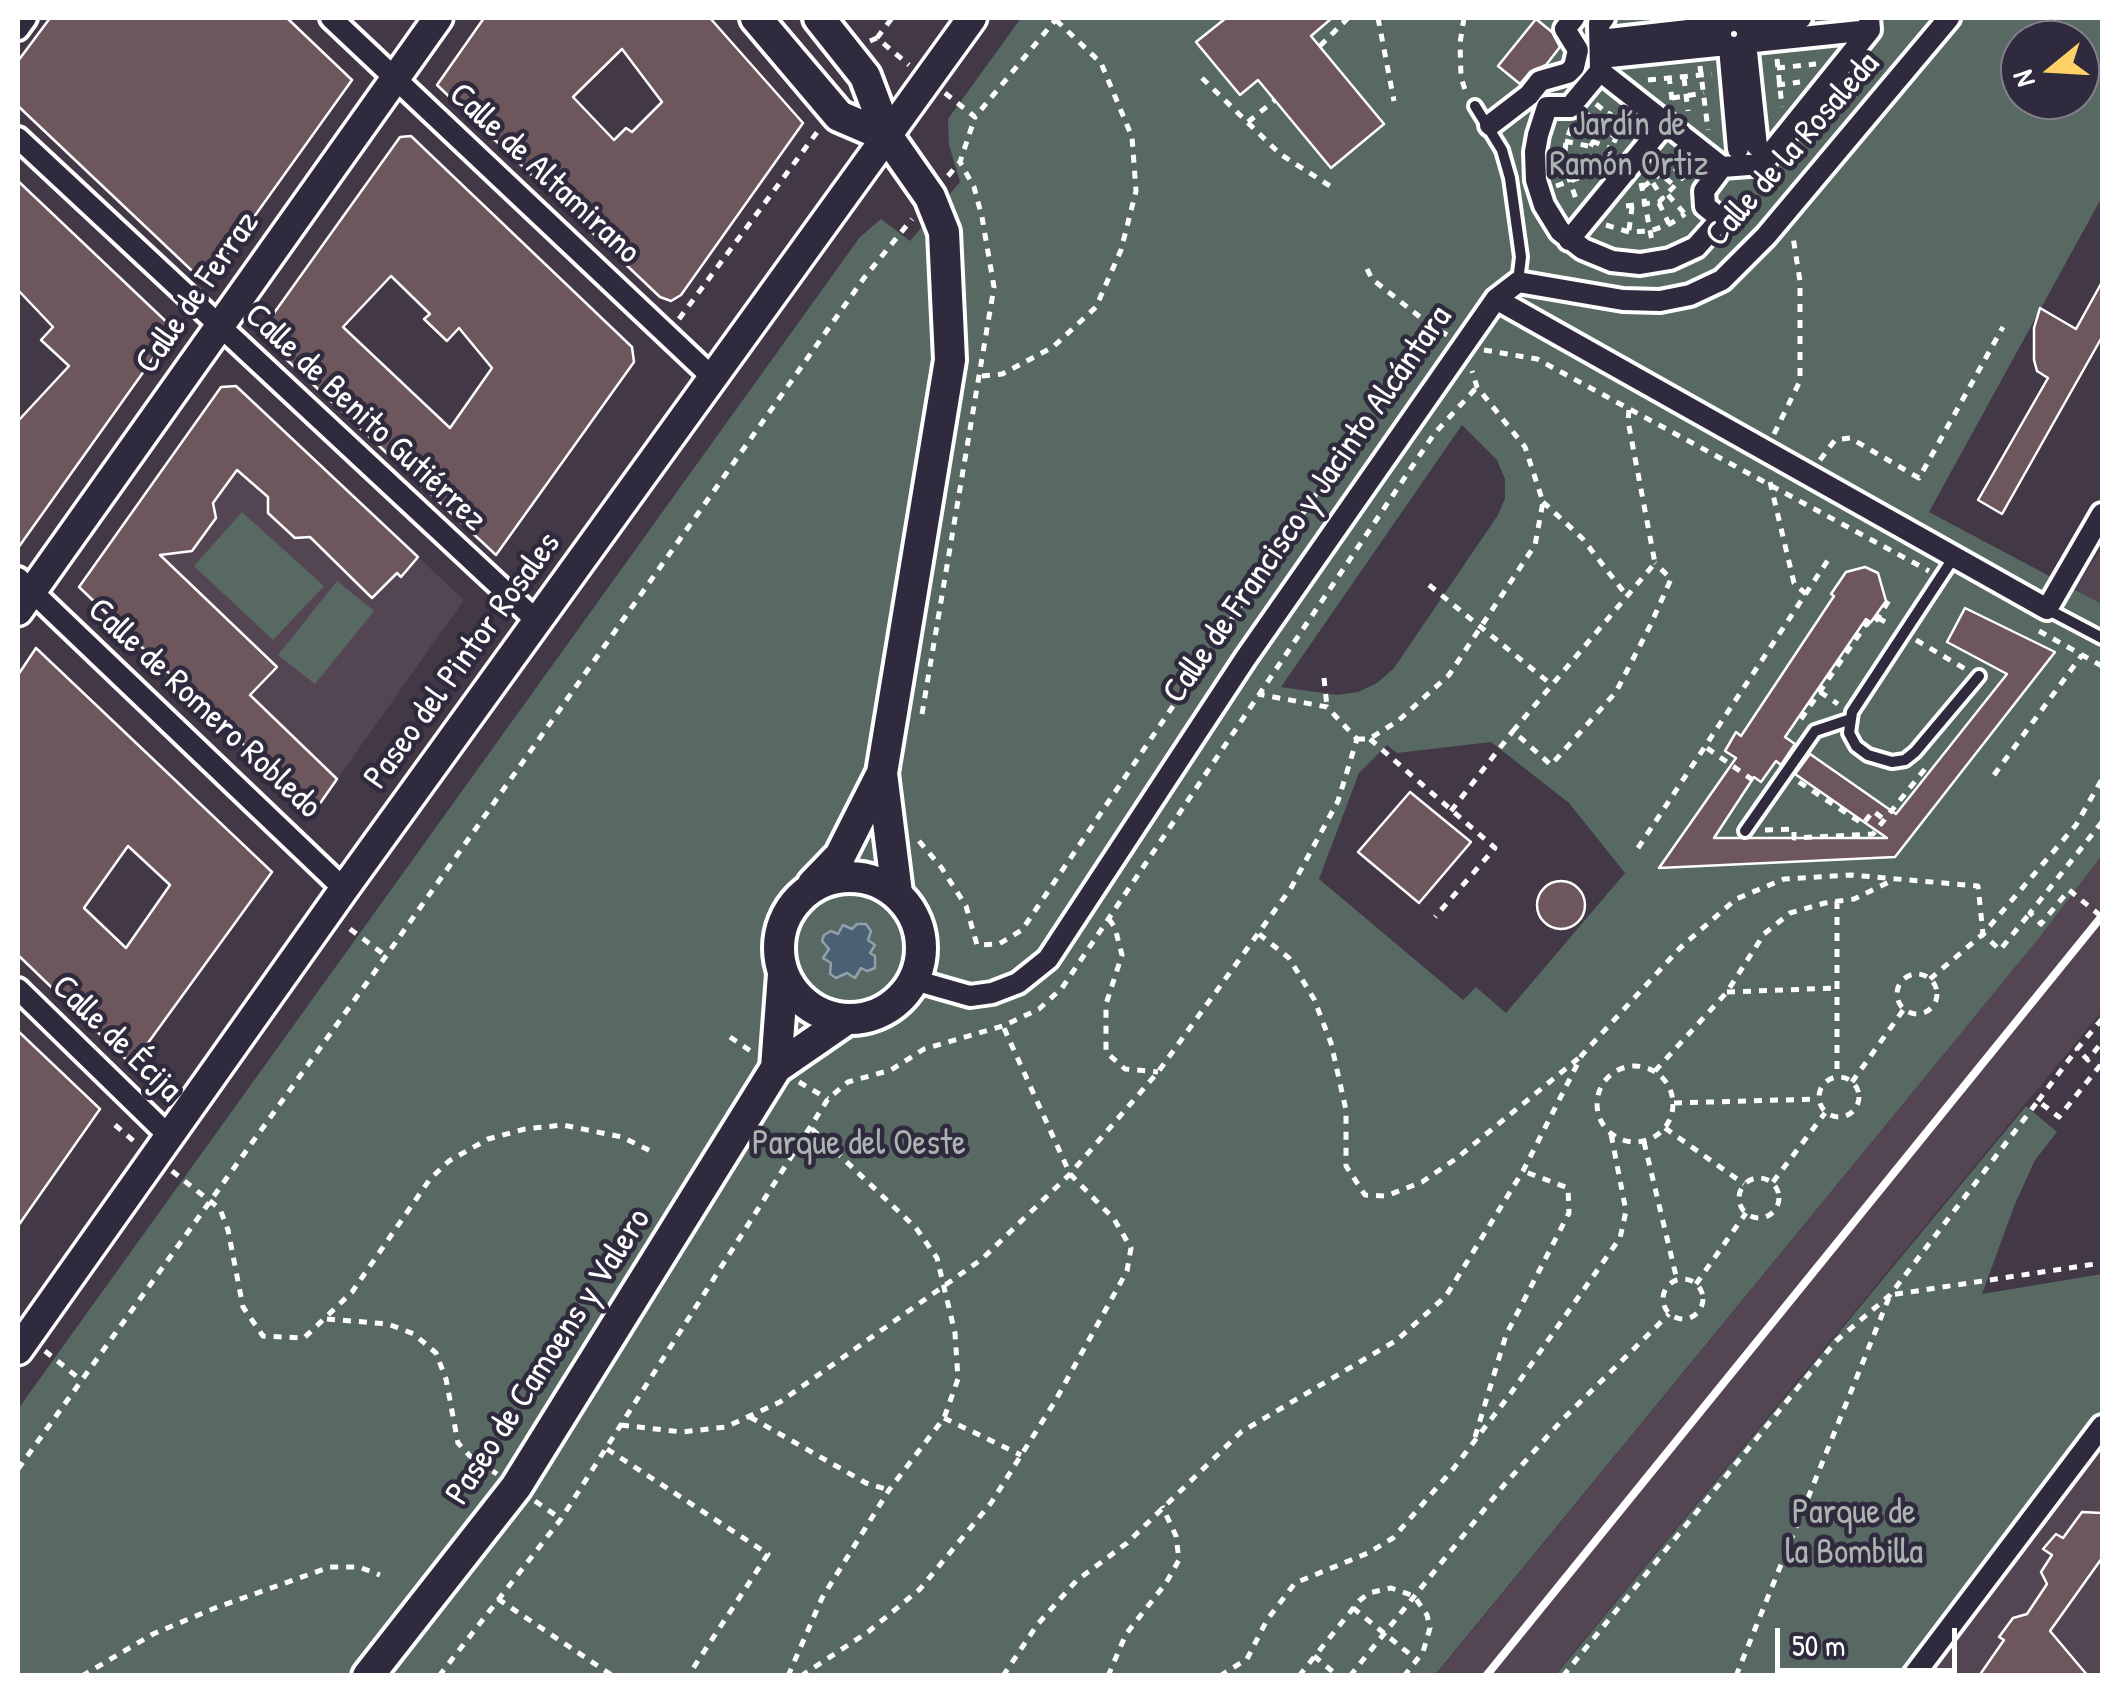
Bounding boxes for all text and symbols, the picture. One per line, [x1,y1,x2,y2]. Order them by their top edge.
north arrow [2000,20,2100,120]
street label: Calle de la Rosaleda [1697,44,1889,256]
text: N [2003,66,2044,92]
street label: Calle de Altamirano [440,75,648,273]
park label: Jardín de Ramón Ortiz [1549,105,1709,187]
street label: Calle de Ferraz [127,204,269,382]
street label: Calle de Benito Gutiérrez [235,295,495,541]
street label: Calle de Francisco y Jacinto Alcántara [1154,298,1462,712]
street label: Paseo del Pintor Rosales [356,524,570,798]
street label: Calle de Romero Robledo [78,590,330,828]
street label: Calle de Écija [42,967,190,1111]
park label: Parque del Oeste [752,1124,966,1166]
street label: Paseo de Camoens y Valero [437,1201,661,1513]
park label: Parque de la Bombilla [1785,1493,1923,1575]
scale bar [1780,1608,1962,1670]
text: 50 m [1792,1625,1845,1665]

